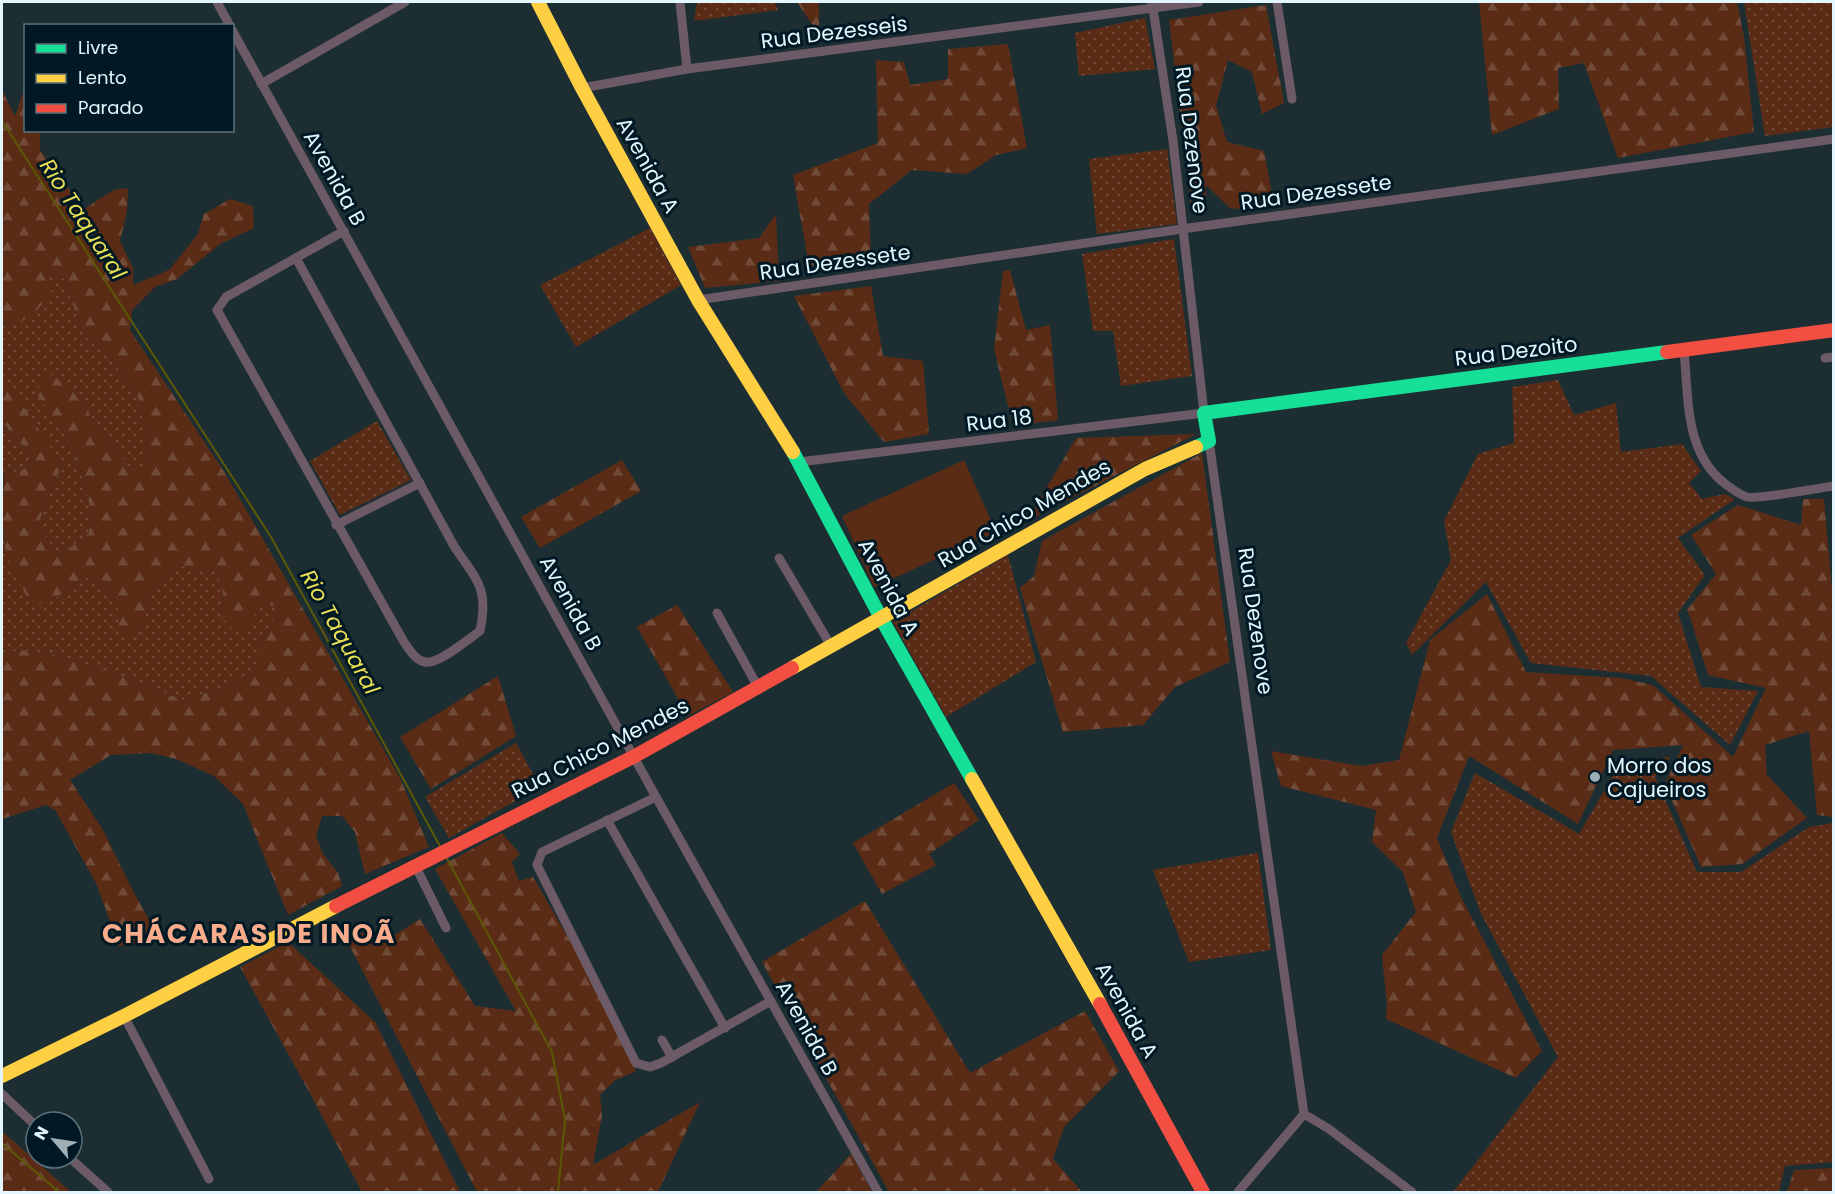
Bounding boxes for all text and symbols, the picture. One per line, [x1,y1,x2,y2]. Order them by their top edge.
street label: Rua Dezesseis [759,9,909,55]
legend [24,24,234,132]
text: Livre [78,35,118,60]
text: Lento [78,65,127,90]
street label: Rua Dezenove [1169,65,1215,215]
text: Parado [78,95,143,120]
street label: Avenida A [610,112,686,218]
street label: Avenida B [297,125,373,231]
water label: Rio Taquaral [32,152,134,286]
street label: Rua Dezessete [1239,167,1393,217]
street label: Rua Dezessete [758,237,912,287]
street label: Rua Dezoito [1453,329,1579,373]
street label: Rua 18 [964,402,1034,438]
street label: Rua Chico Mendes [932,452,1116,574]
street label: Avenida A [851,534,927,640]
street label: Rua Dezenove [1231,546,1281,696]
street label: Avenida B [533,550,609,656]
water label: Rio Taquaral [293,564,387,701]
street label: Rua Chico Mendes [506,691,694,805]
place label: Morro dos Cajueiros [1607,751,1712,804]
marker: Morro dos Cajueiros [1588,770,1602,784]
district label: CHÁCARAS DE INOÃ [102,915,396,952]
street label: Avenida A [1089,957,1165,1063]
street label: Avenida B [769,975,845,1081]
north arrow [24,1110,84,1170]
text: N [28,1122,54,1144]

